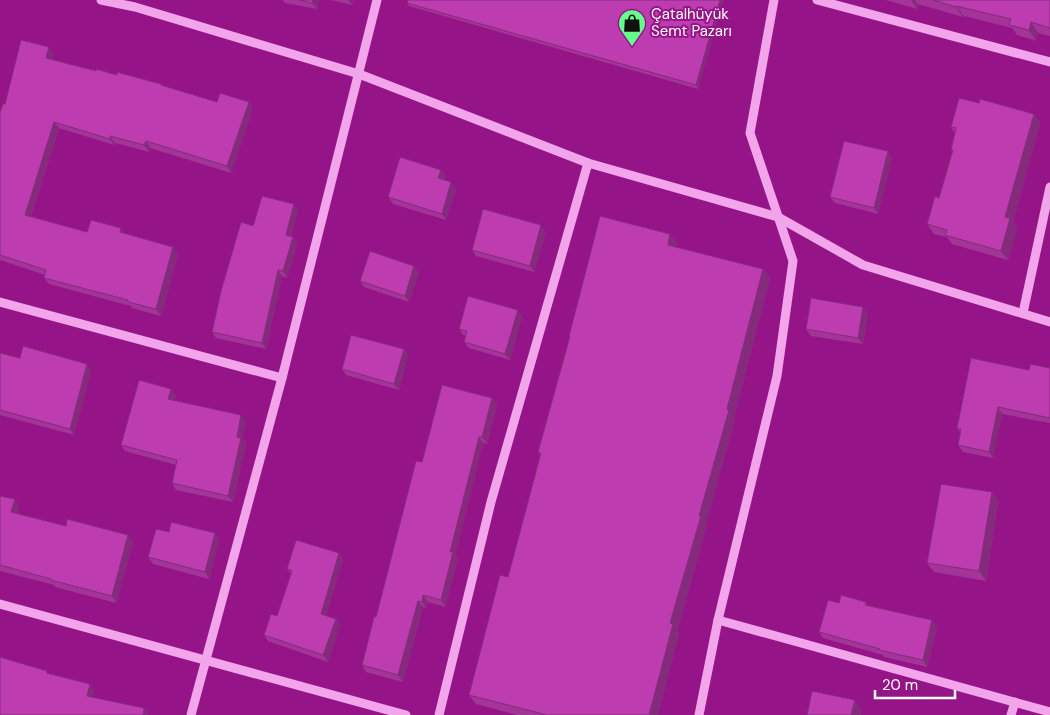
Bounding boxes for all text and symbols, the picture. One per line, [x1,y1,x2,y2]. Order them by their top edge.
place label: Çatalhüyük Semt Pazarı [651,4,732,41]
shop icon: Çatalhüyük Semt Pazarı [617,8,647,47]
scale bar [875,668,955,700]
text: 20 m [882,675,918,695]

